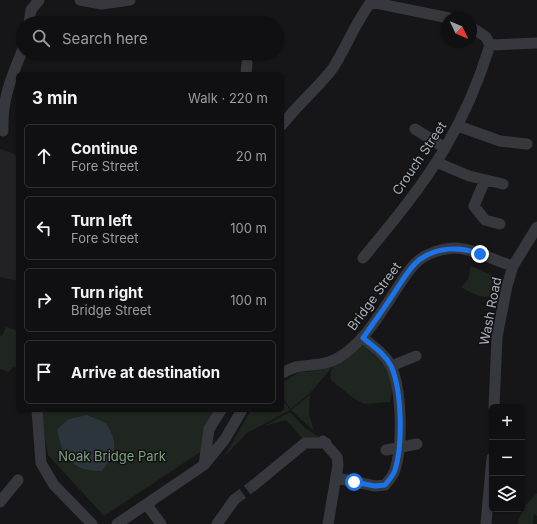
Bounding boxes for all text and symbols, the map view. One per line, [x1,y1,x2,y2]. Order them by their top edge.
north arrow [441,12,477,48]
search box [16,16,284,60]
icon: search [30,27,52,49]
text: Search here [62,29,148,48]
text: 3 min [32,88,78,108]
text: Walk · 220 m [188,90,268,106]
street label: Crouch Street [389,118,449,198]
text: Continue [71,139,138,158]
icon: ahead [33,145,55,167]
text: 20 m [236,148,267,164]
text: Fore Street [71,158,139,174]
text: Turn left [71,211,132,230]
icon: left [33,217,55,239]
text: 100 m [230,220,267,236]
text: Fore Street [71,230,139,246]
route end [471,245,489,263]
street label: Bridge Street [344,259,404,333]
street label: Wash Road [476,276,504,346]
text: Turn right [71,283,143,302]
icon: right [33,289,55,311]
text: 100 m [230,292,267,308]
text: Bridge Street [71,302,152,318]
icon: arrive [33,361,55,383]
text: Arrive at destination [71,363,220,382]
map controls [489,404,525,512]
button: + [489,404,525,440]
button: − [489,440,525,476]
park label: Noak Bridge Park [58,448,166,464]
route start [345,473,363,491]
button: layers [489,476,525,512]

